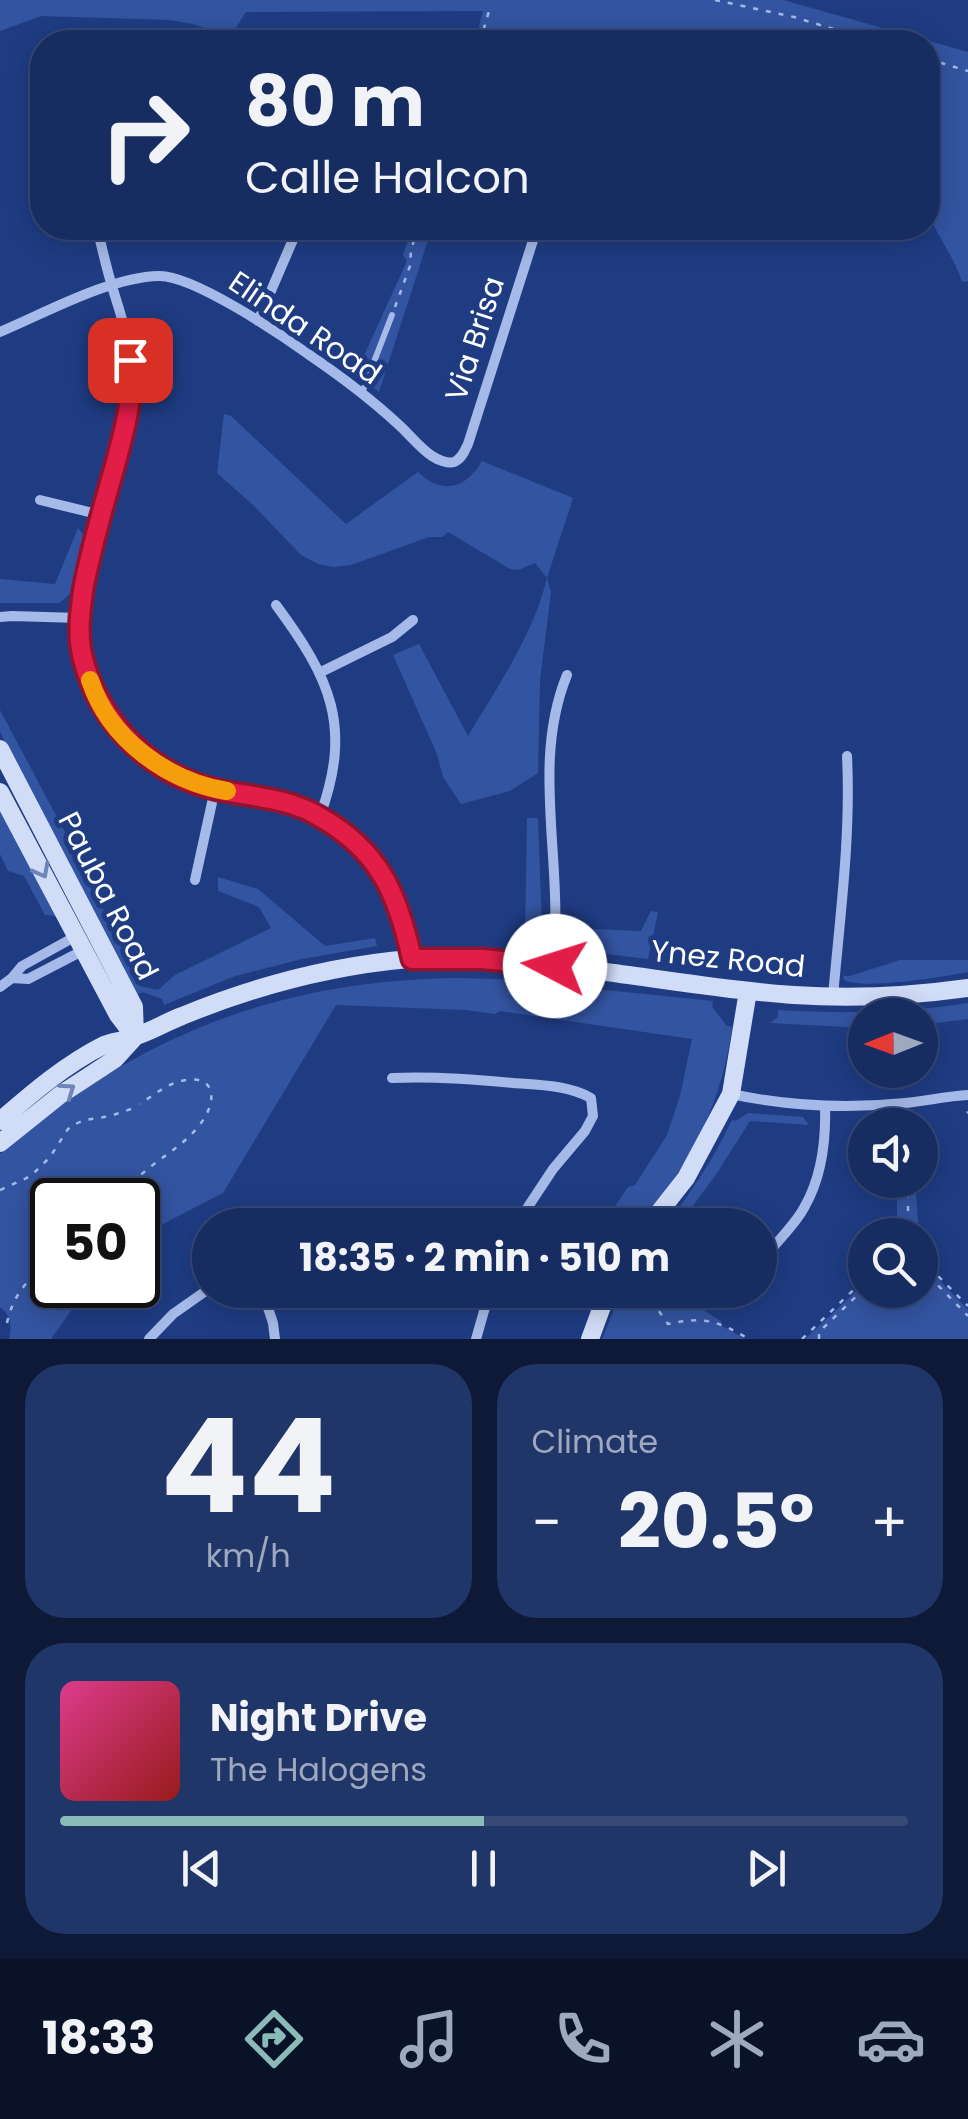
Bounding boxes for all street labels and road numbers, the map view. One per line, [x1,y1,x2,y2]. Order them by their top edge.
street label: Elinda Road [220,261,390,395]
street label: Via Brisa [434,271,515,407]
street label: Pauba Road [48,804,169,987]
street label: Ynez Road [649,929,807,988]

